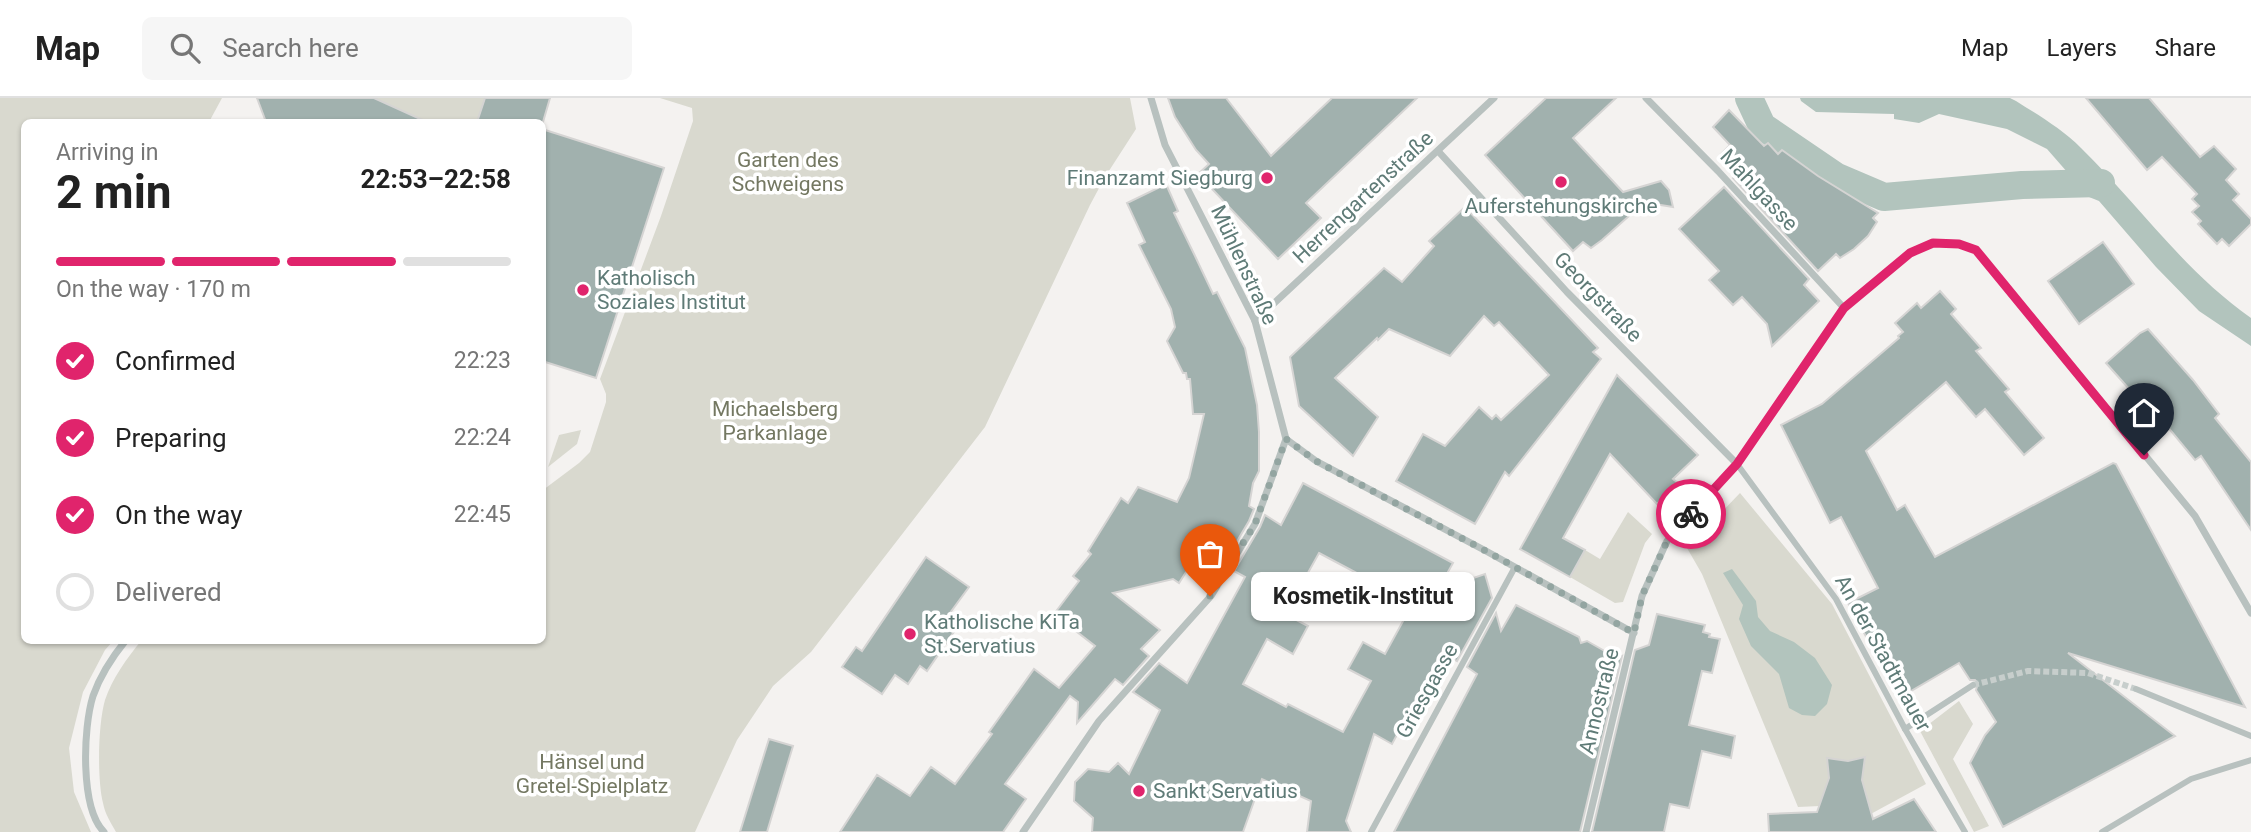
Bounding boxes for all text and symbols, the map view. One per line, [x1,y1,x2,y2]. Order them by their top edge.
search box [142,17,632,80]
text: Map [35,29,100,68]
icon: search [166,29,204,67]
text: Search here [222,33,359,63]
text: Map [1961,34,2009,62]
text: Layers [2047,34,2117,62]
text: Share [2155,34,2216,62]
street label: Herrengartenstraße [1288,126,1438,268]
text: Arriving in [56,139,159,166]
street label: Mahlgasse [1715,144,1803,236]
park label: Garten des Schweigens [732,148,844,196]
text: 22:53–22:58 [361,164,511,194]
text: 2 min [56,165,172,219]
place label: Finanzamt Siegburg [1067,166,1253,190]
marker: Finanzamt Siegburg [1259,170,1275,186]
marker: Auferstehungskirche [1553,174,1569,190]
place label: Auferstehungskirche [1464,194,1658,218]
street label: Mühlenstraße [1206,202,1282,328]
street label: Georgstraße [1549,247,1647,347]
place label: Katholisch Soziales Institut [597,266,746,314]
text: On the way · 170 m [56,276,251,303]
marker: Katholisch Soziales Institut [575,282,591,298]
icon: check [56,342,94,380]
text: Confirmed [115,346,236,376]
text: 22:23 [454,347,511,374]
pin [2114,383,2174,455]
icon: home [2125,394,2163,432]
park label: Michaelsberg Parkanlage [712,397,838,445]
icon: check [56,419,94,457]
text: Preparing [115,423,227,453]
text: 22:24 [454,424,511,451]
courier [1656,479,1726,549]
icon: bike [1672,495,1710,533]
icon: check [56,496,94,534]
text: On the way [115,500,243,530]
text: 22:45 [454,501,511,528]
pin [1180,524,1240,596]
icon: bag [1191,535,1229,573]
street label: An der Stadtmauer [1830,571,1936,735]
callout: Kosmetik-Institut [1252,572,1476,620]
text: Delivered [115,577,222,607]
text: Kosmetik-Institut [1273,583,1453,610]
place label: Katholische KiTa St.Servatius [924,610,1080,658]
marker: Katholische KiTa St.Servatius [902,626,918,642]
street label: Griesgasse [1391,639,1463,743]
street label: Annostraße [1574,646,1624,756]
park label: Hänsel und Gretel-Spielplatz [516,750,668,798]
place label: Sankt Servatius [1153,779,1298,803]
marker: Sankt Servatius [1131,783,1147,799]

